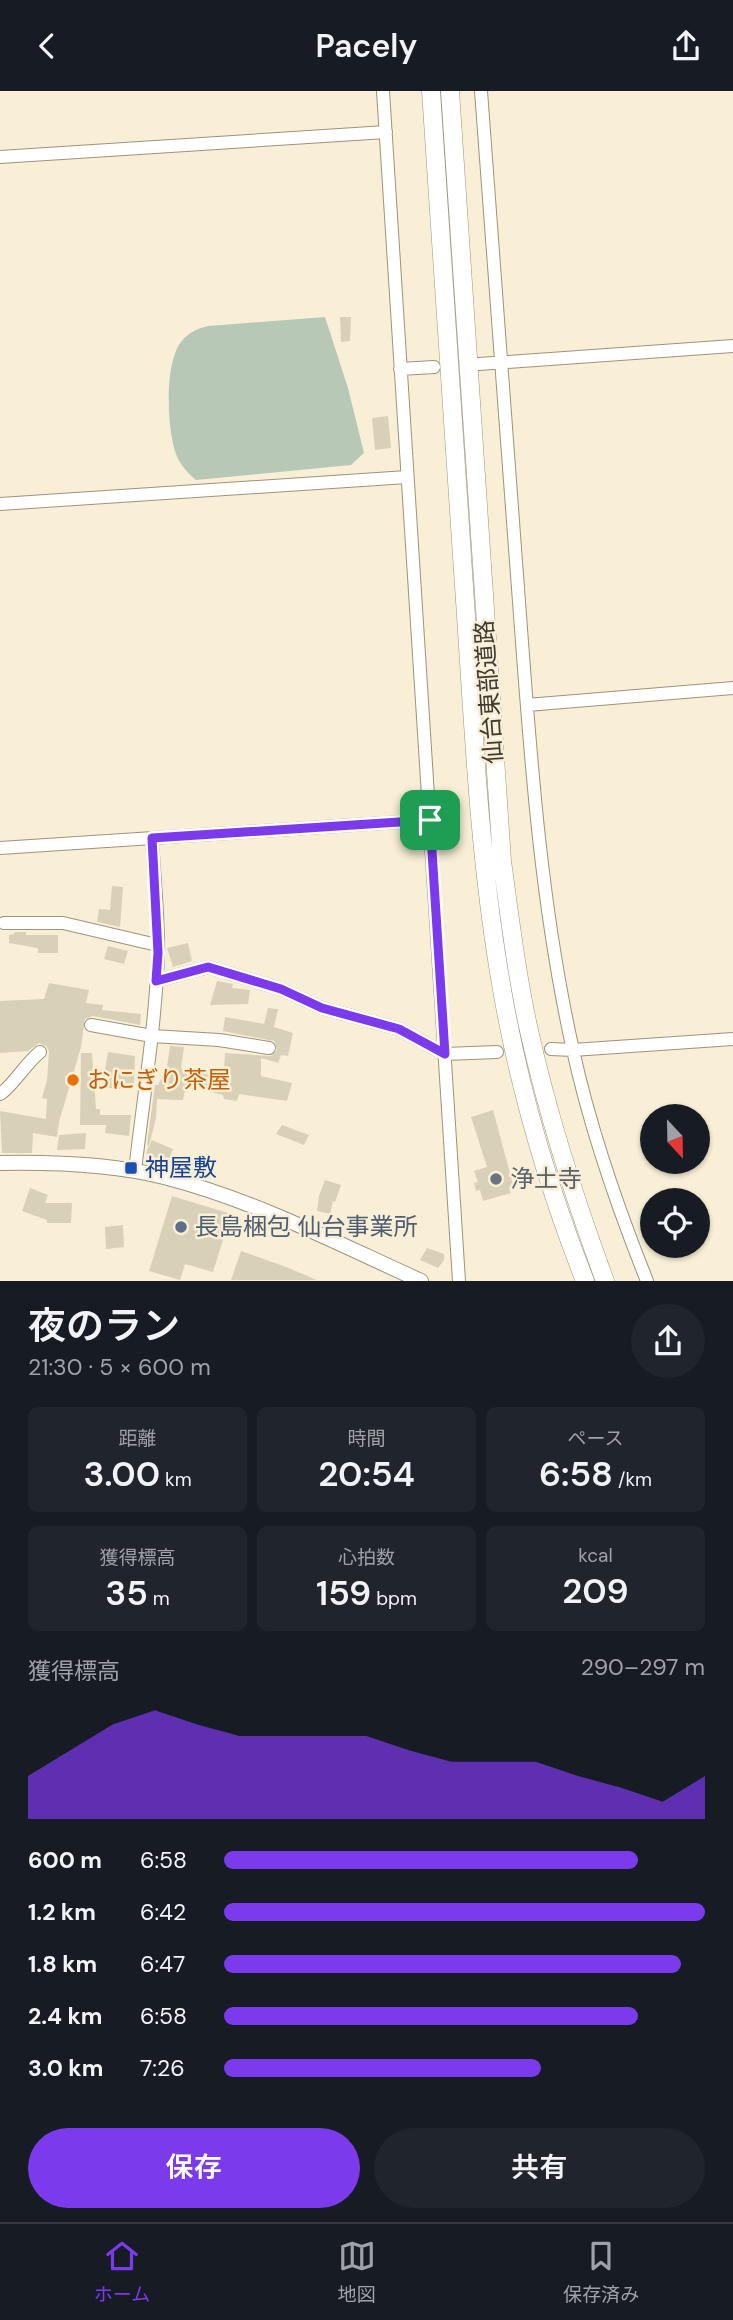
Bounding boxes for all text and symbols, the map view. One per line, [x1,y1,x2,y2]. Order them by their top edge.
text: Pacely [316,25,417,67]
icon: back [28,27,66,65]
icon: share [667,27,705,65]
street label: 仙台東部道路 [468,619,509,765]
pin [400,790,460,850]
icon: arrive [411,801,449,839]
place label: おにぎり茶屋 [87,1064,231,1095]
marker: おにぎり茶屋 [65,1072,81,1088]
north arrow [640,1104,710,1174]
map controls [640,1104,710,1258]
place label: 神屋敷 [145,1152,217,1183]
marker: 神屋敷 [123,1160,139,1176]
place label: 浄土寺 [510,1163,582,1194]
marker: 浄土寺 [488,1171,504,1187]
button: locate [640,1188,710,1258]
place label: 長島梱包 仙台事業所 [195,1211,417,1242]
marker: 長島梱包 仙台事業所 [173,1219,189,1235]
text: 夜のラン [28,1301,180,1351]
button: share [631,1304,705,1378]
text: 21:30 · 5 × 600 m [28,1352,211,1382]
text: 距離 [118,1426,157,1451]
text: 時間 [347,1426,386,1451]
text: ペース [567,1426,624,1451]
text: 3.00 [83,1451,160,1497]
text: 20:54 [318,1451,415,1497]
text: 6:58 [539,1451,613,1497]
text: km [160,1467,192,1492]
text: /km [613,1467,652,1492]
text: kcal [578,1543,613,1568]
text: 獲得標高 [99,1545,176,1570]
text: 心拍数 [338,1545,395,1570]
text: 209 [562,1568,629,1614]
text: 35 [105,1570,148,1616]
text: 159 [316,1570,371,1616]
text: m [148,1586,170,1611]
text: bpm [371,1586,417,1611]
text: 290–297 m [581,1652,705,1682]
text: 獲得標高 [28,1656,120,1686]
text: 600 m [28,1845,102,1875]
text: 6:58 [140,1845,187,1875]
text: 1.2 km [28,1897,96,1927]
text: 6:42 [140,1897,186,1927]
text: 1.8 km [28,1949,97,1979]
text: 6:47 [140,1949,185,1979]
text: 2.4 km [28,2001,102,2031]
text: 6:58 [140,2001,187,2031]
text: 3.0 km [28,2053,103,2083]
text: 7:26 [140,2053,185,2083]
button: 保存 [28,2128,360,2208]
button: 共有 [374,2128,705,2208]
tab: ホーム [94,2237,150,2307]
tab: 地図 [338,2237,376,2307]
tab: 保存済み [563,2237,639,2307]

